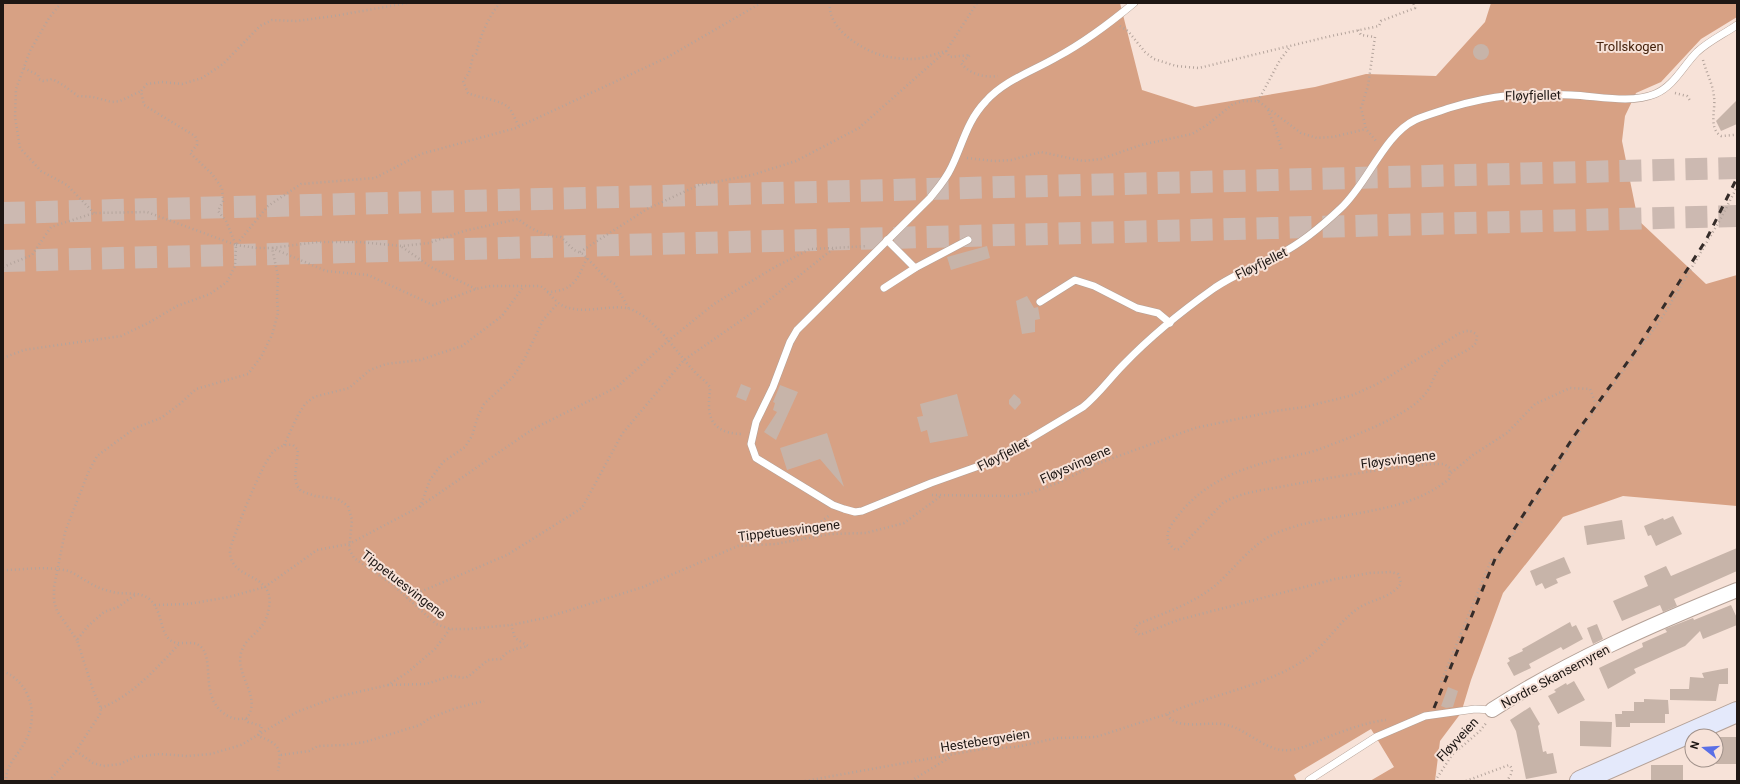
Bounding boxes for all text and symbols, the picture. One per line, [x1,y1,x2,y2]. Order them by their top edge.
park label: Trollskogen [1596,39,1664,54]
street label: Fløyfjellet [1505,88,1561,103]
street label: Fløyfjellet [1233,244,1290,282]
street label: Fløyfjellet [975,435,1032,474]
street label: Fløysvingene [1038,442,1113,487]
street label: Fløysvingene [1360,447,1437,472]
street label: Tippetuesvingene [737,517,841,544]
street label: Tippetuesvingene [359,547,449,622]
street label: Nordre Skansemyren [1498,641,1612,711]
street label: Fløyveien [1433,714,1481,764]
street label: Hestebergveien [939,726,1031,755]
north arrow [1684,728,1724,768]
text: N [1688,739,1702,751]

